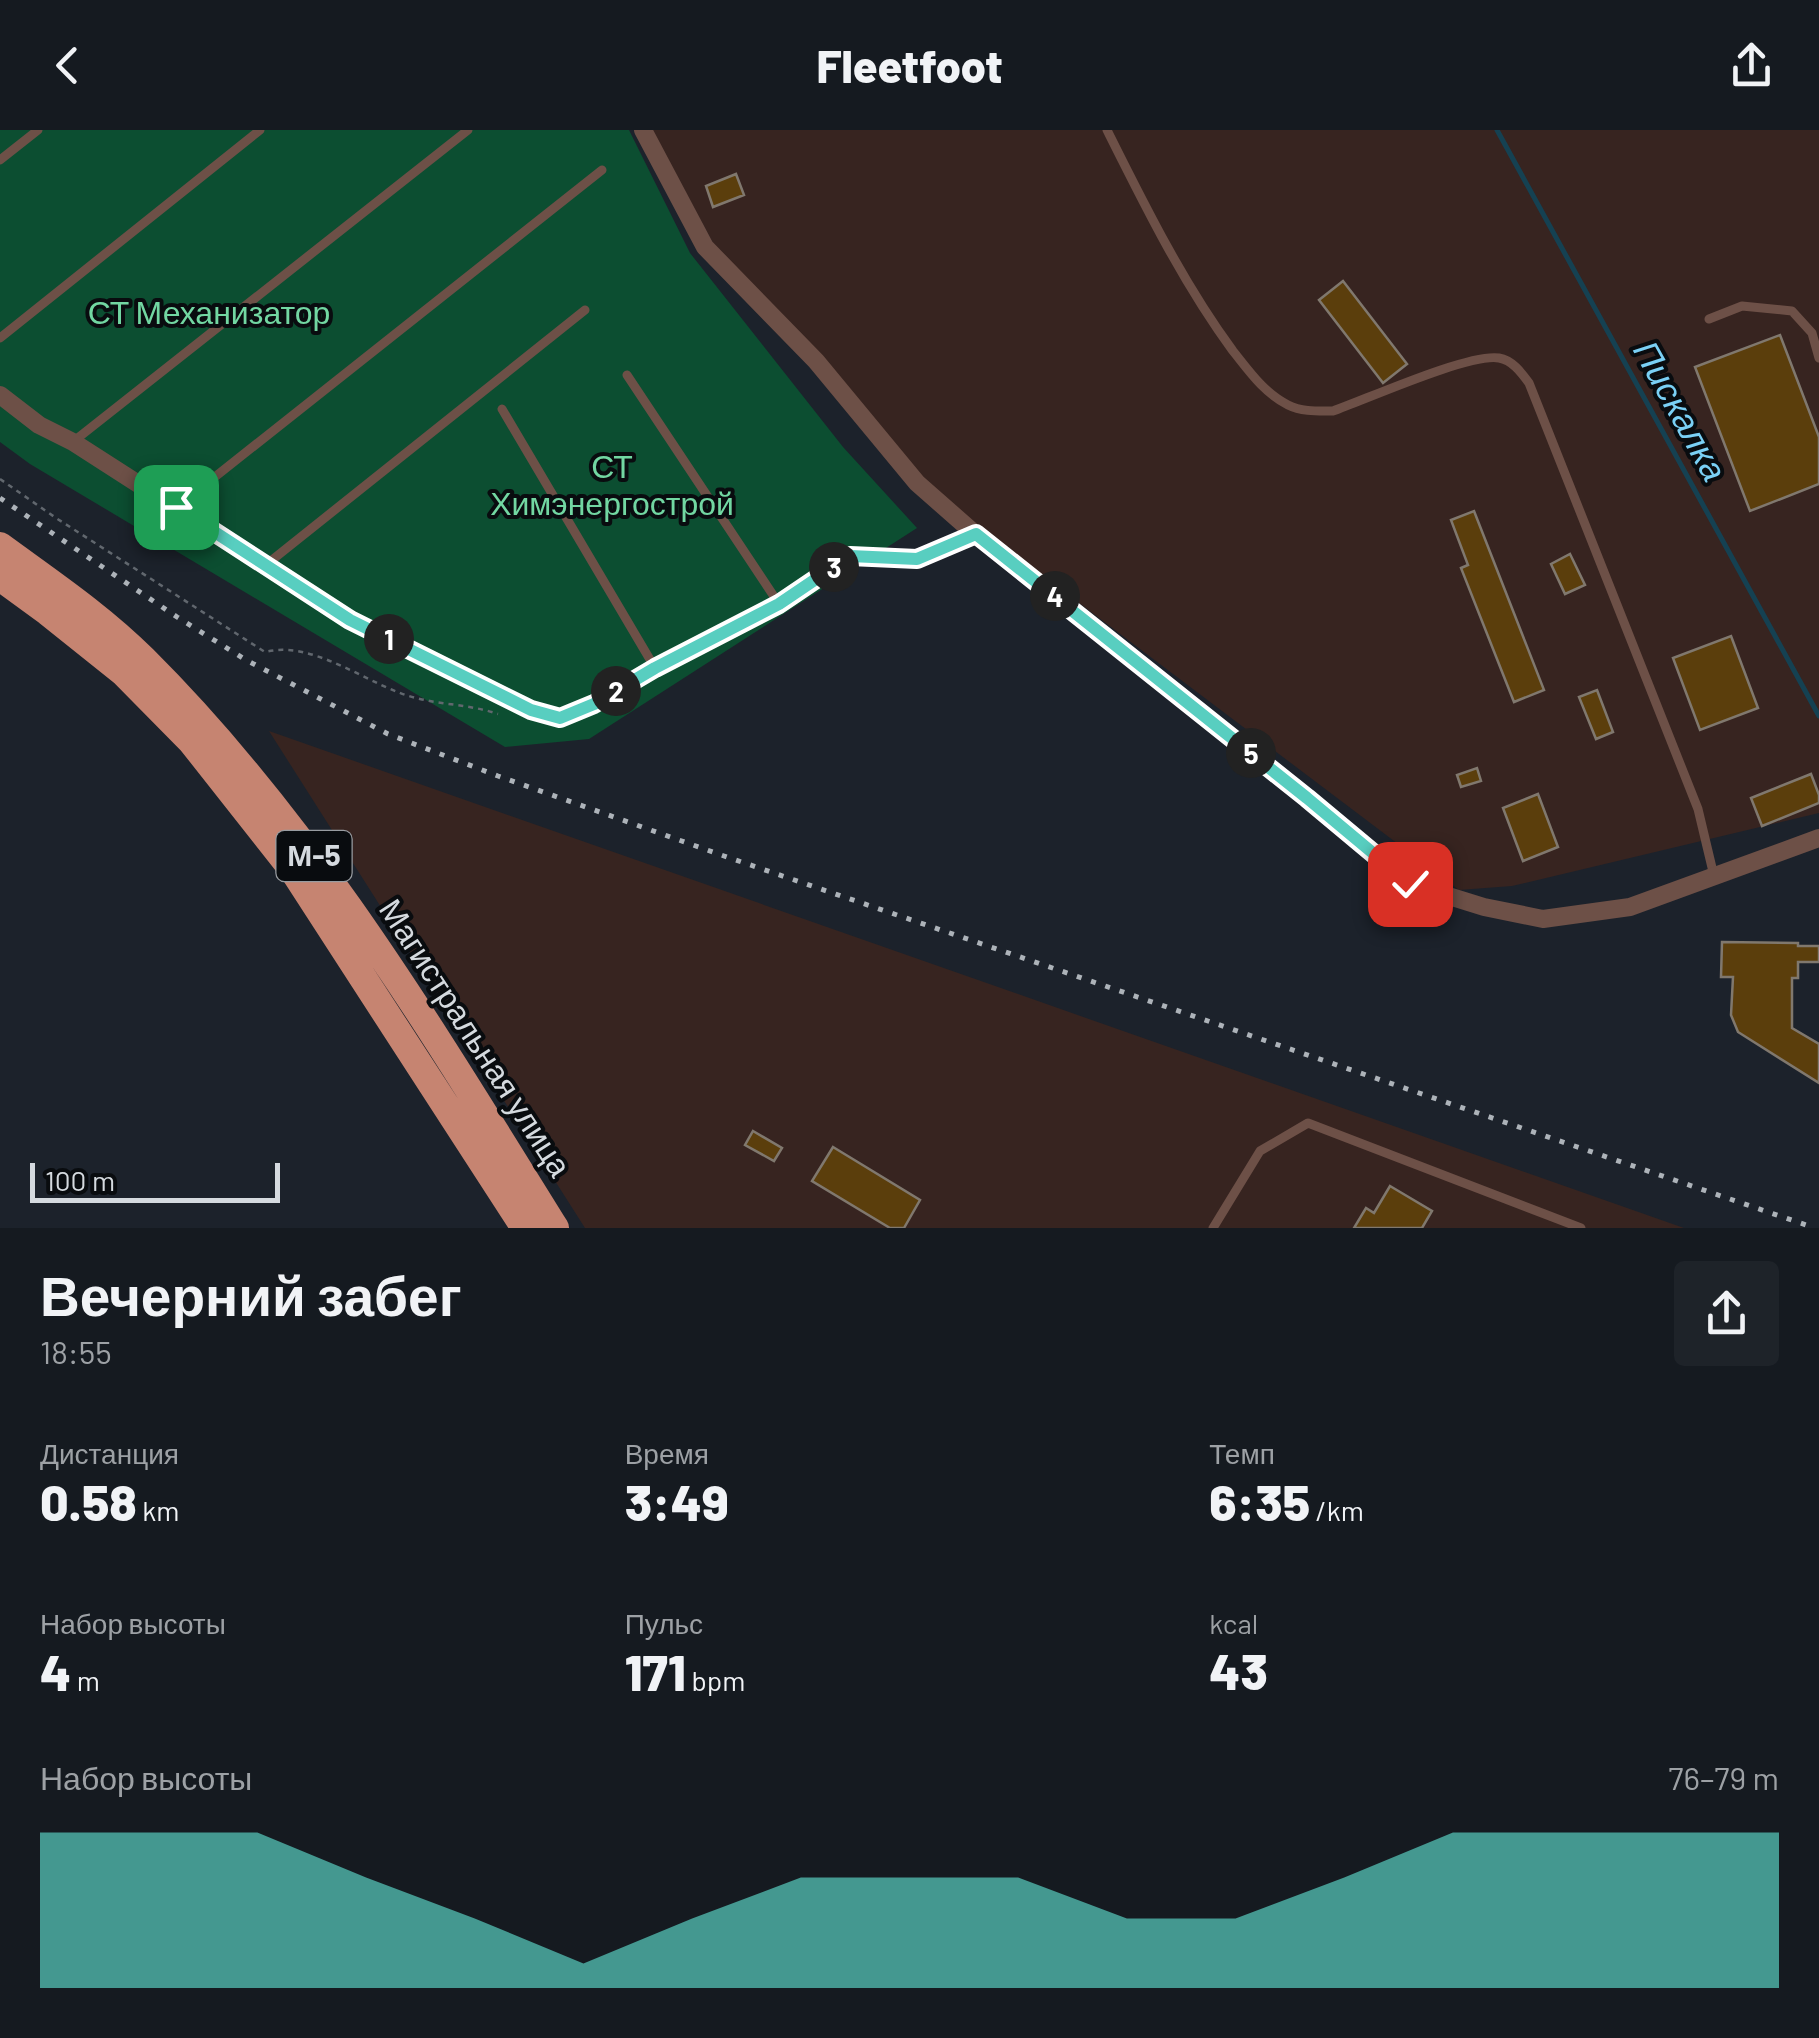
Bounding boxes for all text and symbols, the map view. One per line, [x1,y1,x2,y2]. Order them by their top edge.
icon: back [40,38,95,93]
text: Fleetfoot [816,38,1003,92]
icon: share [1724,38,1779,93]
park label: СТ Механизатор [88,292,330,331]
water label: Пискалка [1626,333,1737,487]
park label: СТ Химэнергострой [490,446,734,522]
pin [134,465,219,550]
icon: arrive [149,480,204,535]
pin: 3 [809,542,859,592]
text: 3 [826,550,842,584]
pin: 4 [1030,571,1080,621]
text: 4 [1047,579,1063,613]
pin: 1 [364,614,414,664]
text: 1 [384,622,394,656]
pin: 2 [591,666,641,716]
text: 2 [608,674,624,708]
pin: 5 [1226,728,1276,778]
text: 5 [1243,736,1259,770]
road number: М-5 [276,831,352,881]
pin [1368,842,1453,927]
icon: check [1383,857,1438,912]
street label: Магистральная улица [372,891,581,1183]
scale bar [30,1158,280,1202]
text: 100 m [45,1163,115,1197]
text: Вечерний забег [40,1261,462,1327]
button: share [1674,1261,1779,1366]
text: 18:55 [40,1332,112,1370]
text: Дистанция [40,1436,179,1470]
text: Время [625,1436,709,1470]
text: Темп [1209,1436,1275,1470]
text: 0.58 [40,1471,137,1531]
text: 3:49 [625,1471,729,1531]
text: 6:35 [1209,1471,1310,1531]
text: km [137,1493,180,1527]
text: /km [1310,1493,1364,1527]
text: Набор высоты [40,1606,226,1640]
text: Пульс [625,1606,703,1640]
text: kcal [1209,1606,1258,1640]
text: 43 [1209,1640,1268,1700]
text: 4 [40,1641,71,1701]
text: 171 [625,1641,686,1701]
text: m [71,1663,100,1697]
text: bpm [686,1663,745,1697]
text: Набор высоты [40,1758,252,1796]
text: 76–79 m [1668,1758,1779,1796]

